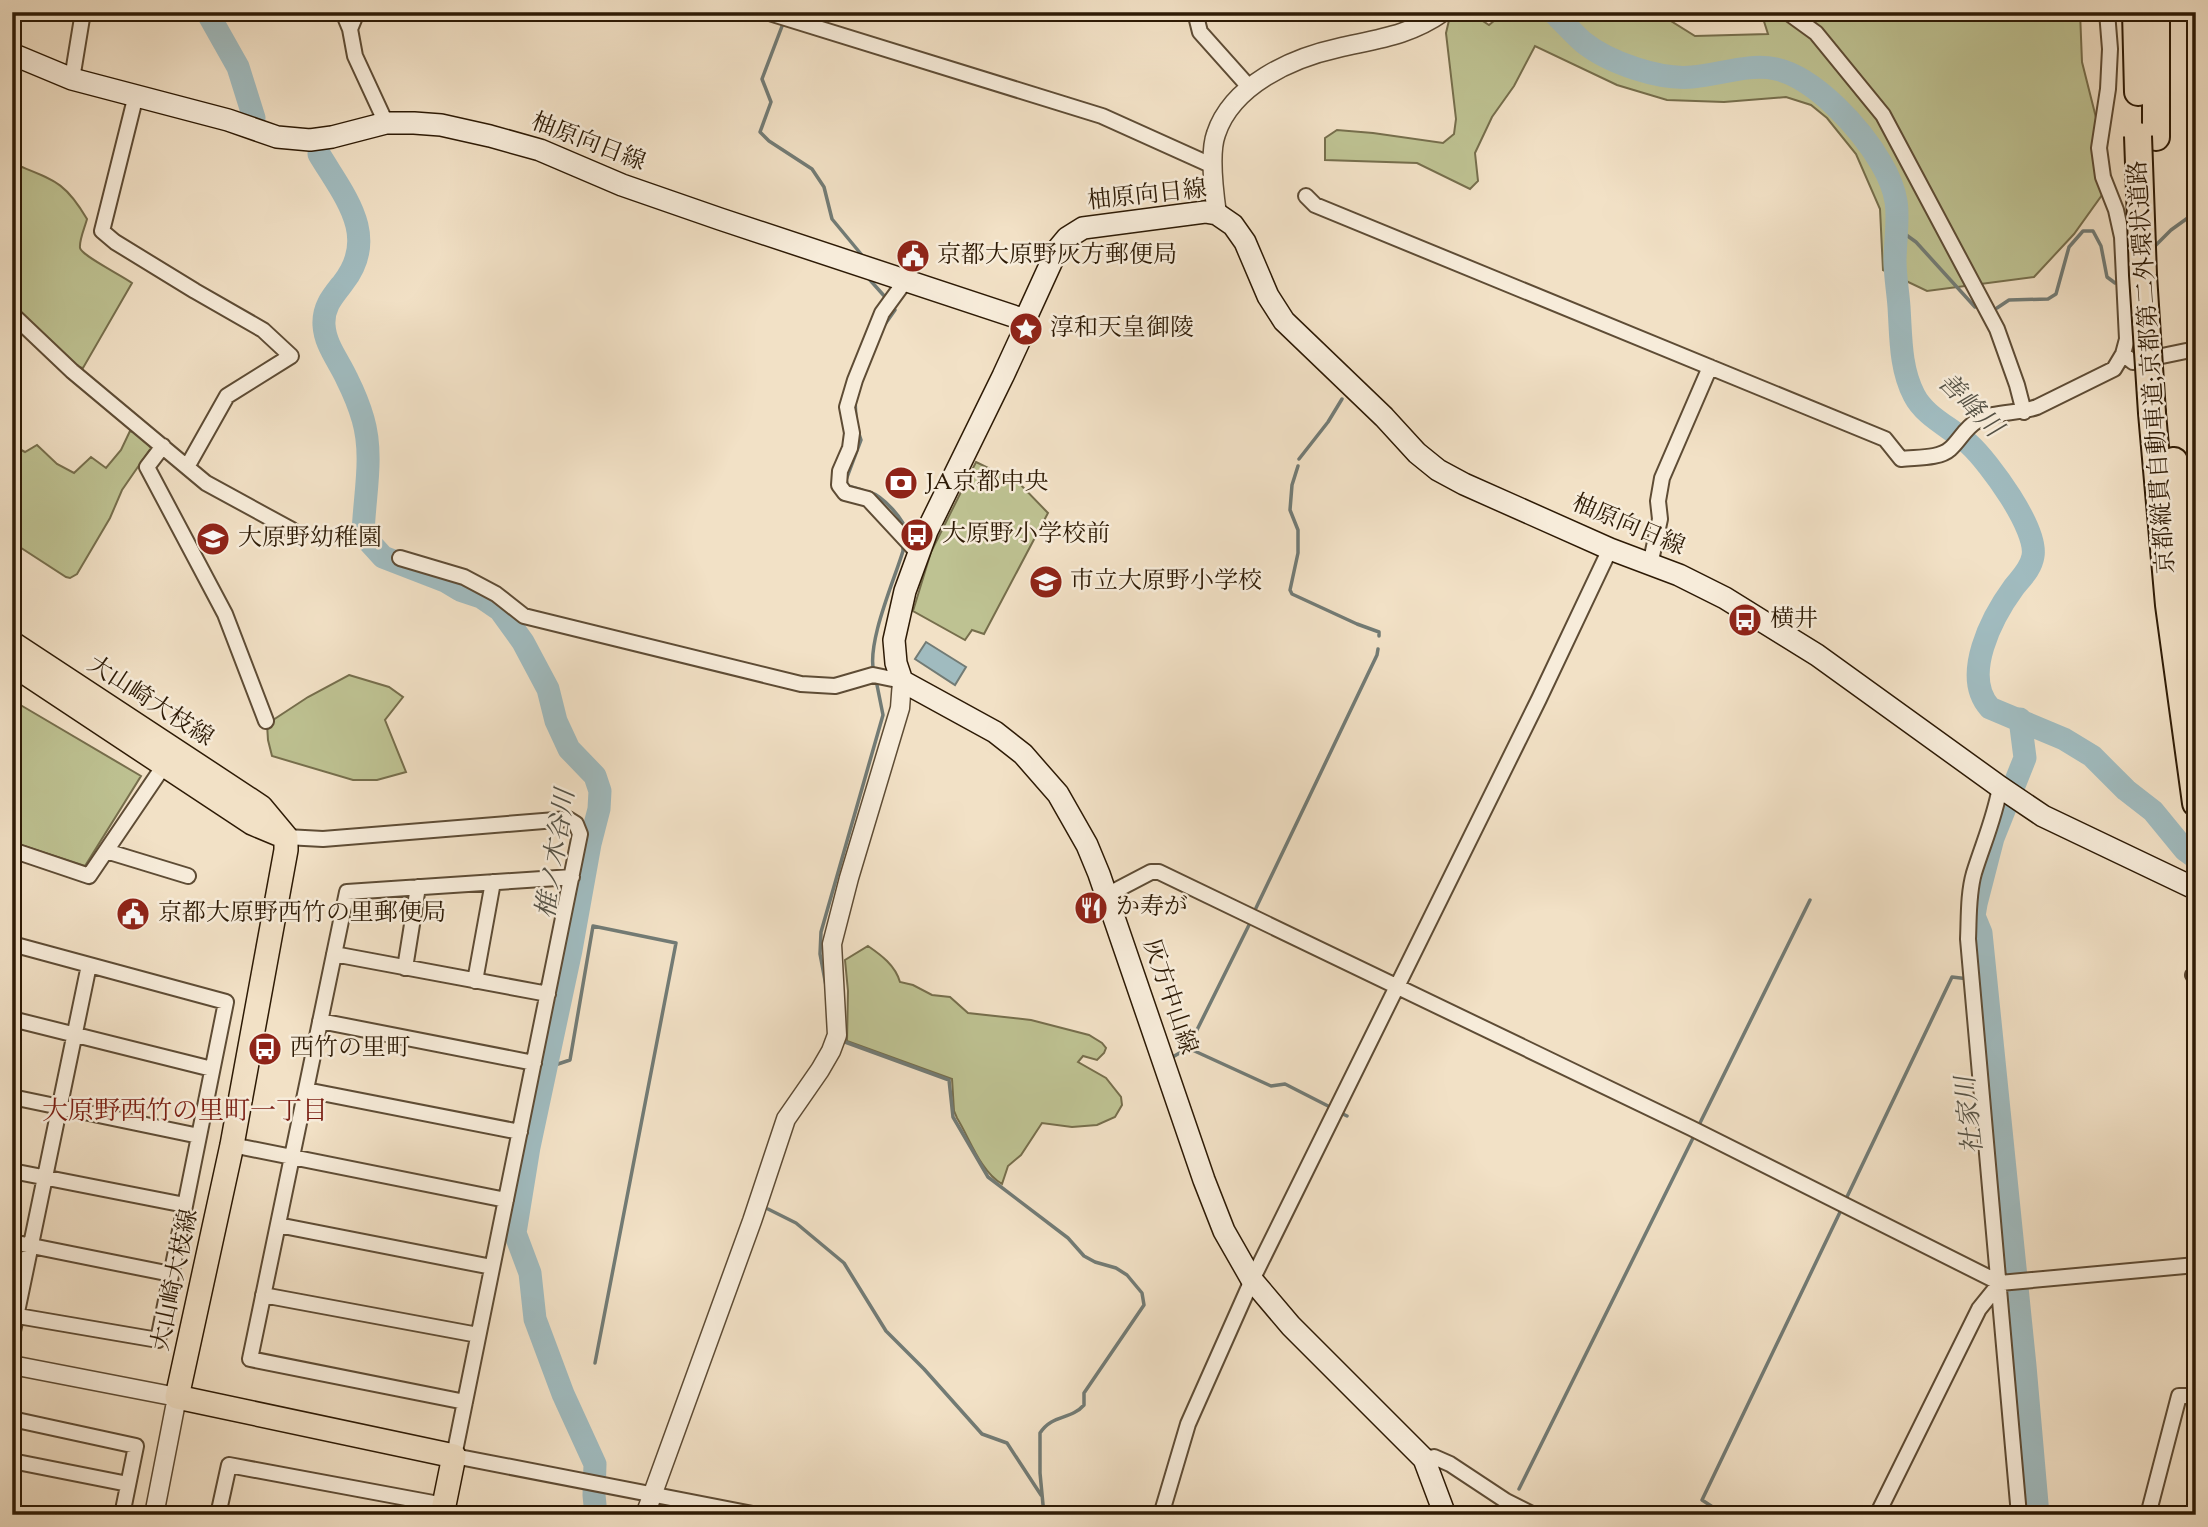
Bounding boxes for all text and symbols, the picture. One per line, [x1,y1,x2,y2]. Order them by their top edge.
street label: 柚原向日線 [526,106,650,180]
street label: 京都縦貫自動車道;京都第二外環状道路 [2122,159,2184,575]
street label: 柚原向日線 [1086,173,1208,219]
public building icon: 京都大原野灰方郵便局 [894,237,932,275]
place label: 京都大原野灰方郵便局 [937,239,1177,273]
place icon: 淳和天皇御陵 [1007,310,1045,348]
place label: 淳和天皇御陵 [1050,312,1194,346]
water label: 善峰川 [1928,365,2012,449]
bank icon: JA京都中央 [882,464,920,502]
place label: JA京都中央 [924,466,1048,500]
street label: 柚原向日線 [1566,487,1690,565]
bus stop icon: 大原野小学校前 [898,516,936,554]
place label: 大原野小学校前 [942,518,1110,552]
school or university icon: 大原野幼稚園 [194,520,232,558]
place label: 大原野幼稚園 [238,522,382,556]
school or university icon: 市立大原野小学校 [1027,563,1065,601]
place label: 市立大原野小学校 [1070,565,1262,599]
bus stop icon: 横井 [1726,601,1764,639]
place label: 横井 [1770,603,1818,637]
street label: 大山崎大枝線 [80,649,220,755]
water label: 椎ノ木谷川 [529,784,586,921]
restaurant icon: か寿が [1072,889,1110,927]
place label: か寿が [1116,891,1188,925]
public building icon: 京都大原野西竹の里郵便局 [114,895,152,933]
place label: 京都大原野西竹の里郵便局 [158,897,446,931]
street label: 灰方中山線 [1133,935,1205,1059]
bus stop icon: 西竹の里町 [246,1030,284,1068]
place label: 西竹の里町 [290,1032,410,1066]
water label: 社家川 [1948,1071,1993,1156]
district label: 大原野西竹の里町一丁目 [42,1094,328,1131]
street label: 大山崎大枝線 [144,1206,208,1354]

